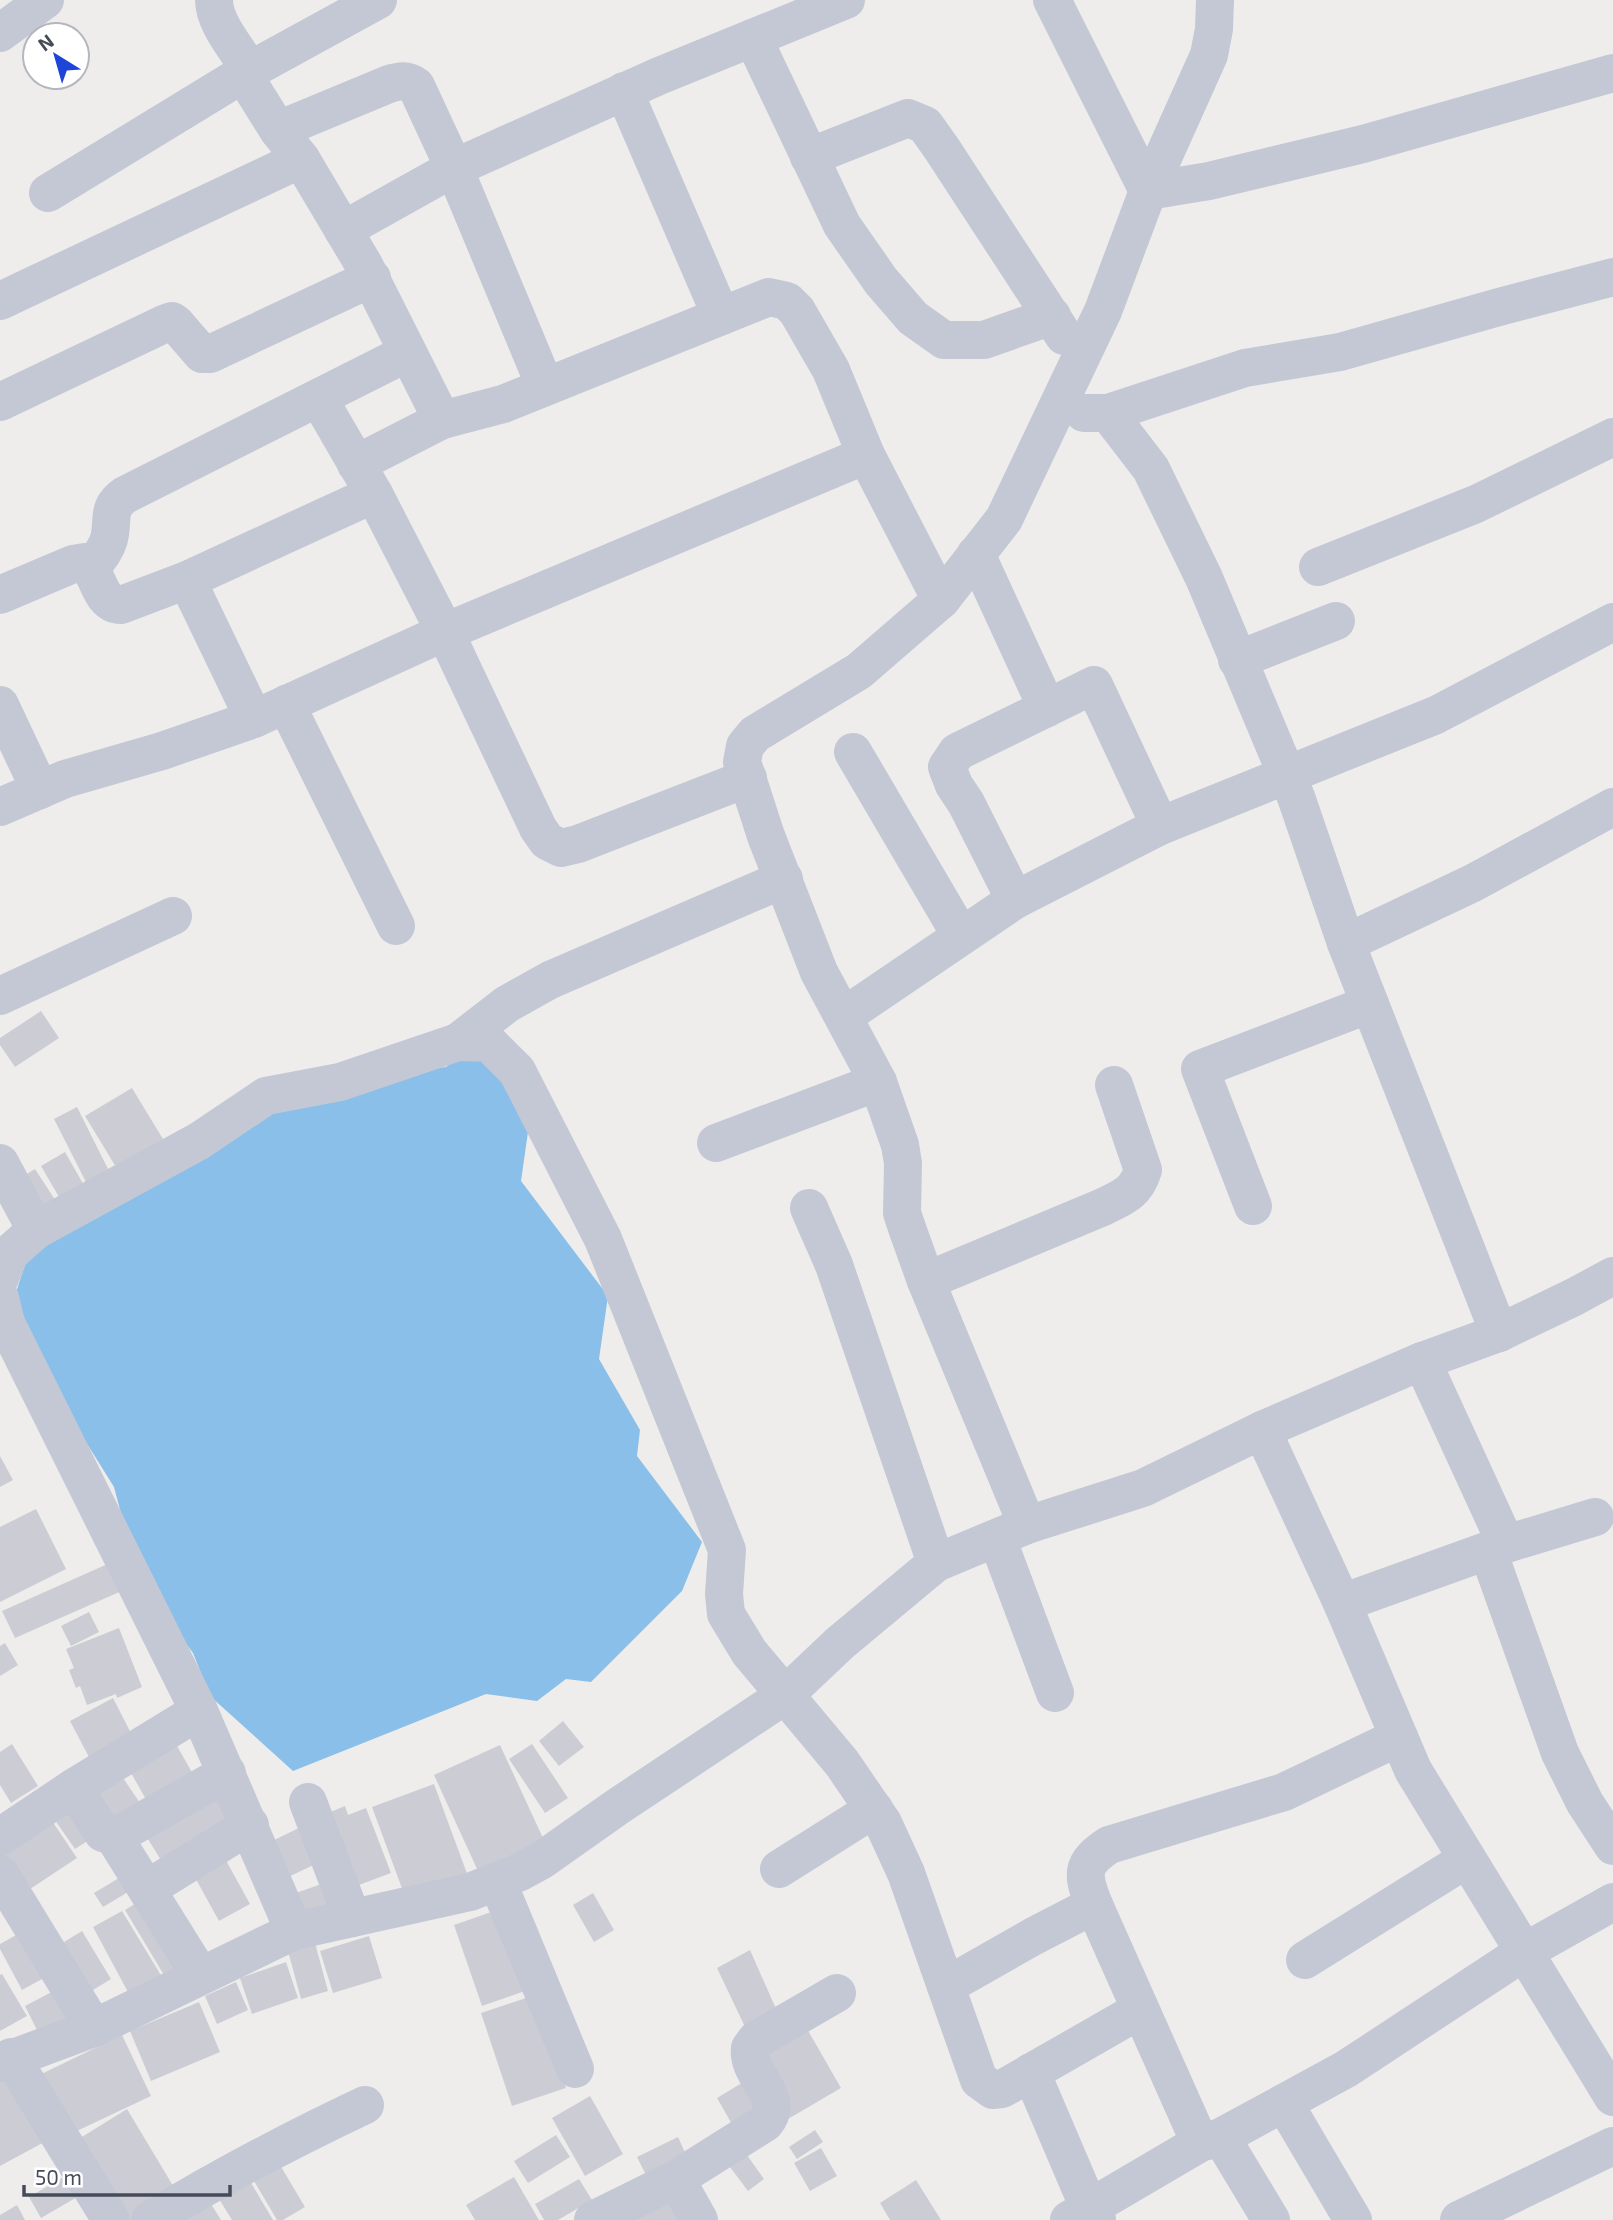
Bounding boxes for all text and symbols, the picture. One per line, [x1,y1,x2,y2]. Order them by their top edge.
north arrow [21,21,91,91]
text: N [33,29,58,55]
scale bar [24,2154,231,2198]
text: 50 m [35,2164,82,2189]

